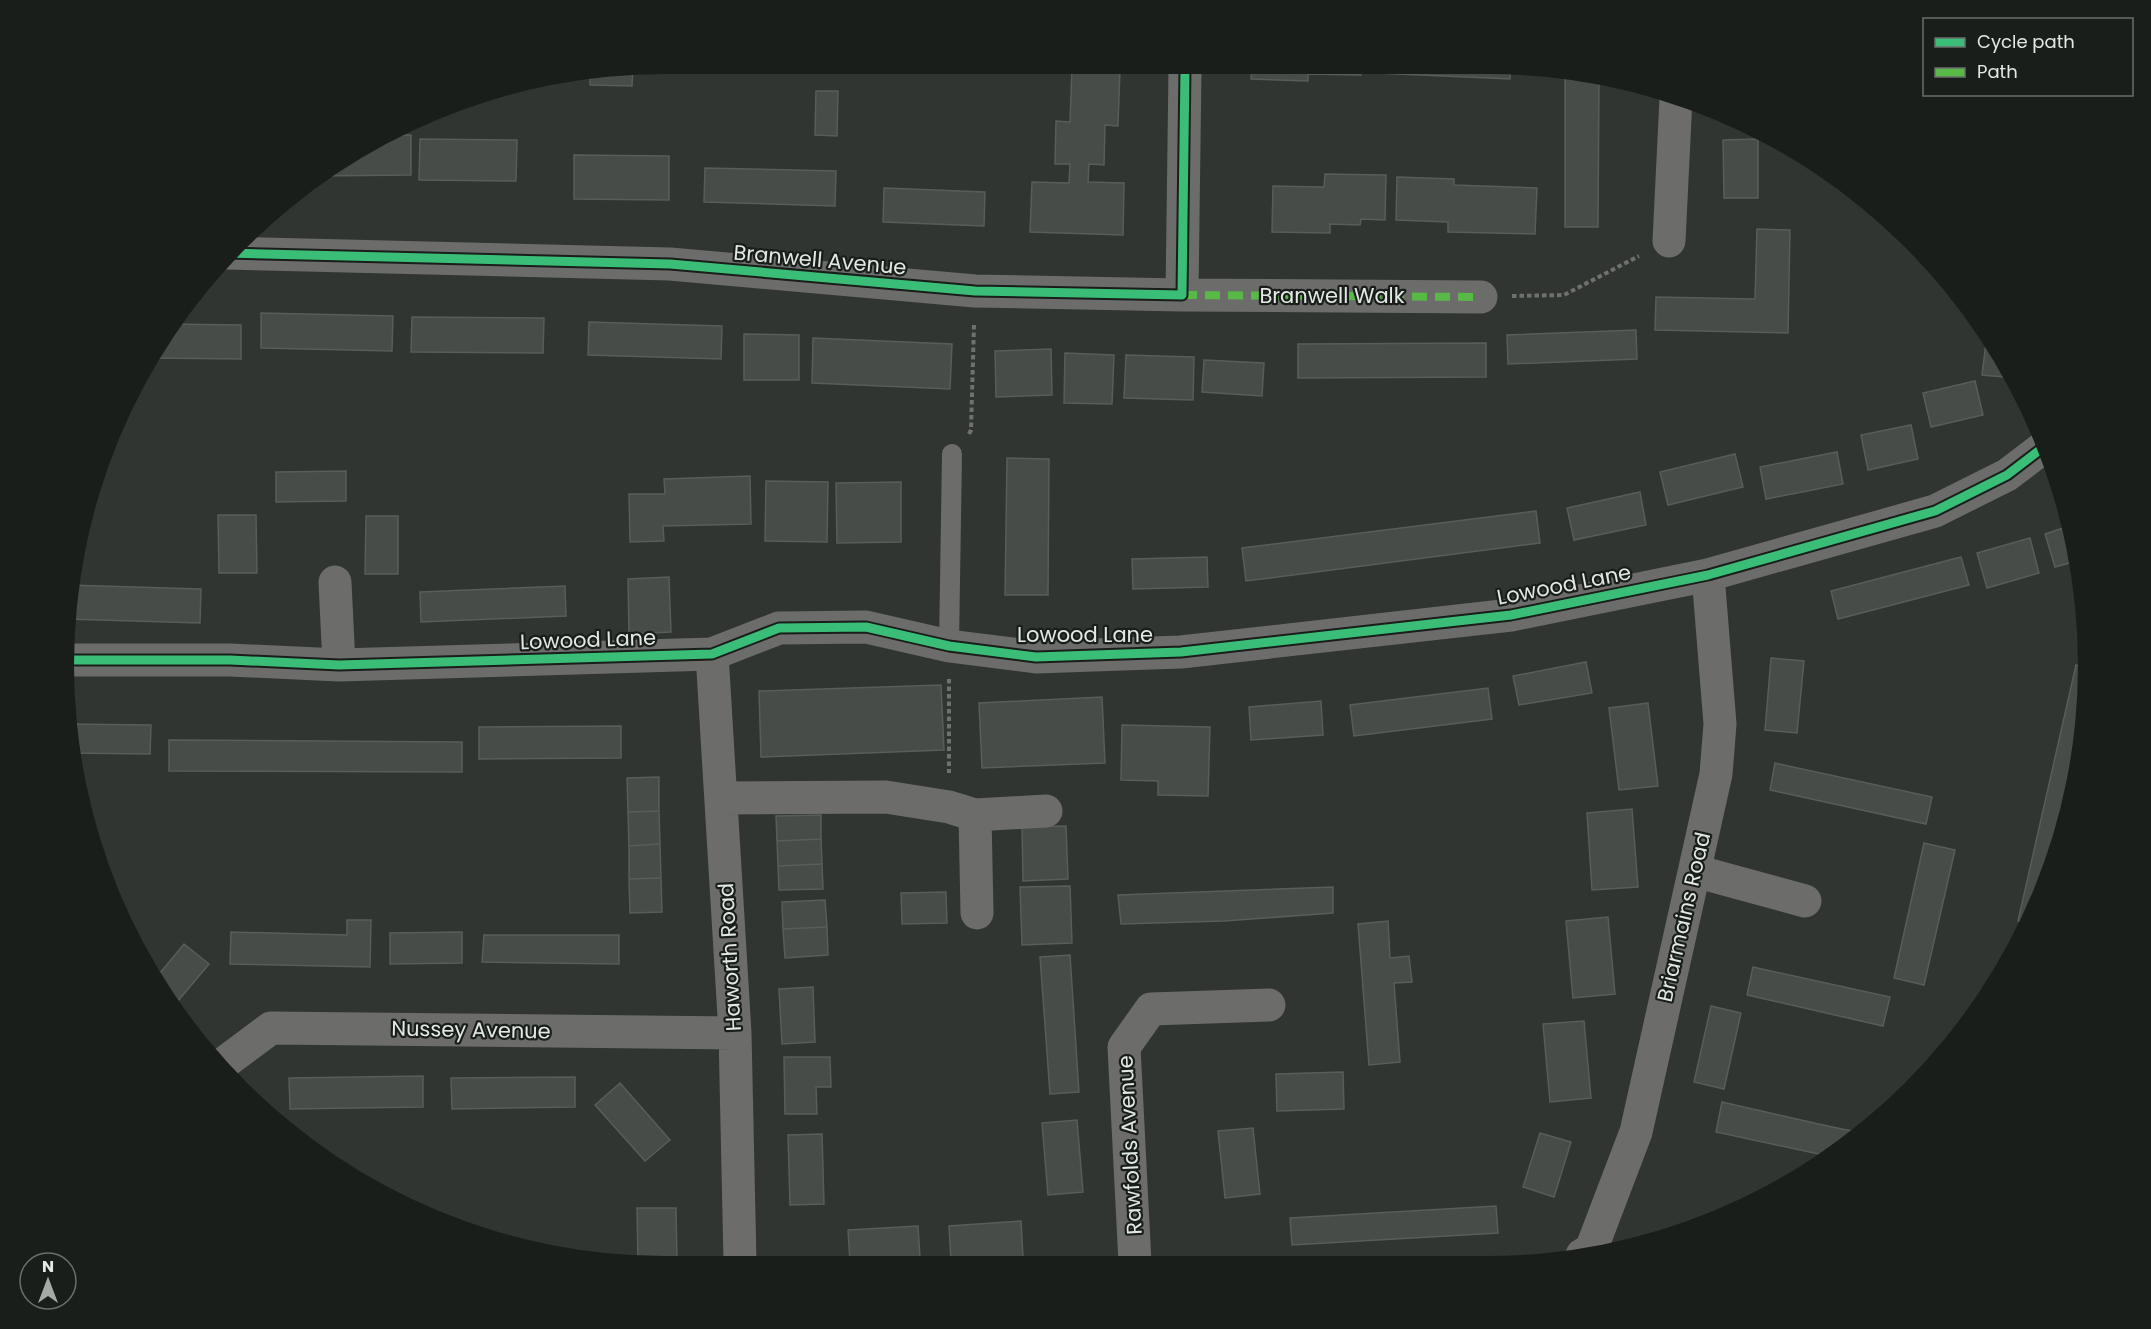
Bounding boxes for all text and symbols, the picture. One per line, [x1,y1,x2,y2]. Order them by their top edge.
legend [1923,18,2133,96]
text: Cycle path [1977,29,2075,54]
text: Path [1977,59,2018,84]
street label: Branwell Avenue [732,238,908,282]
street label: Branwell Walk [1259,281,1405,310]
street label: Lowood Lane [1494,557,1633,612]
street label: Lowood Lane [1017,620,1153,649]
street label: Lowood Lane [519,623,657,656]
street label: Briarmains Road [1650,829,1717,1005]
street label: Haworth Road [711,882,748,1032]
street label: Nussey Avenue [391,1014,551,1045]
street label: Rawfolds Avenue [1110,1055,1149,1235]
north arrow [18,1251,78,1311]
text: N [42,1255,54,1278]

